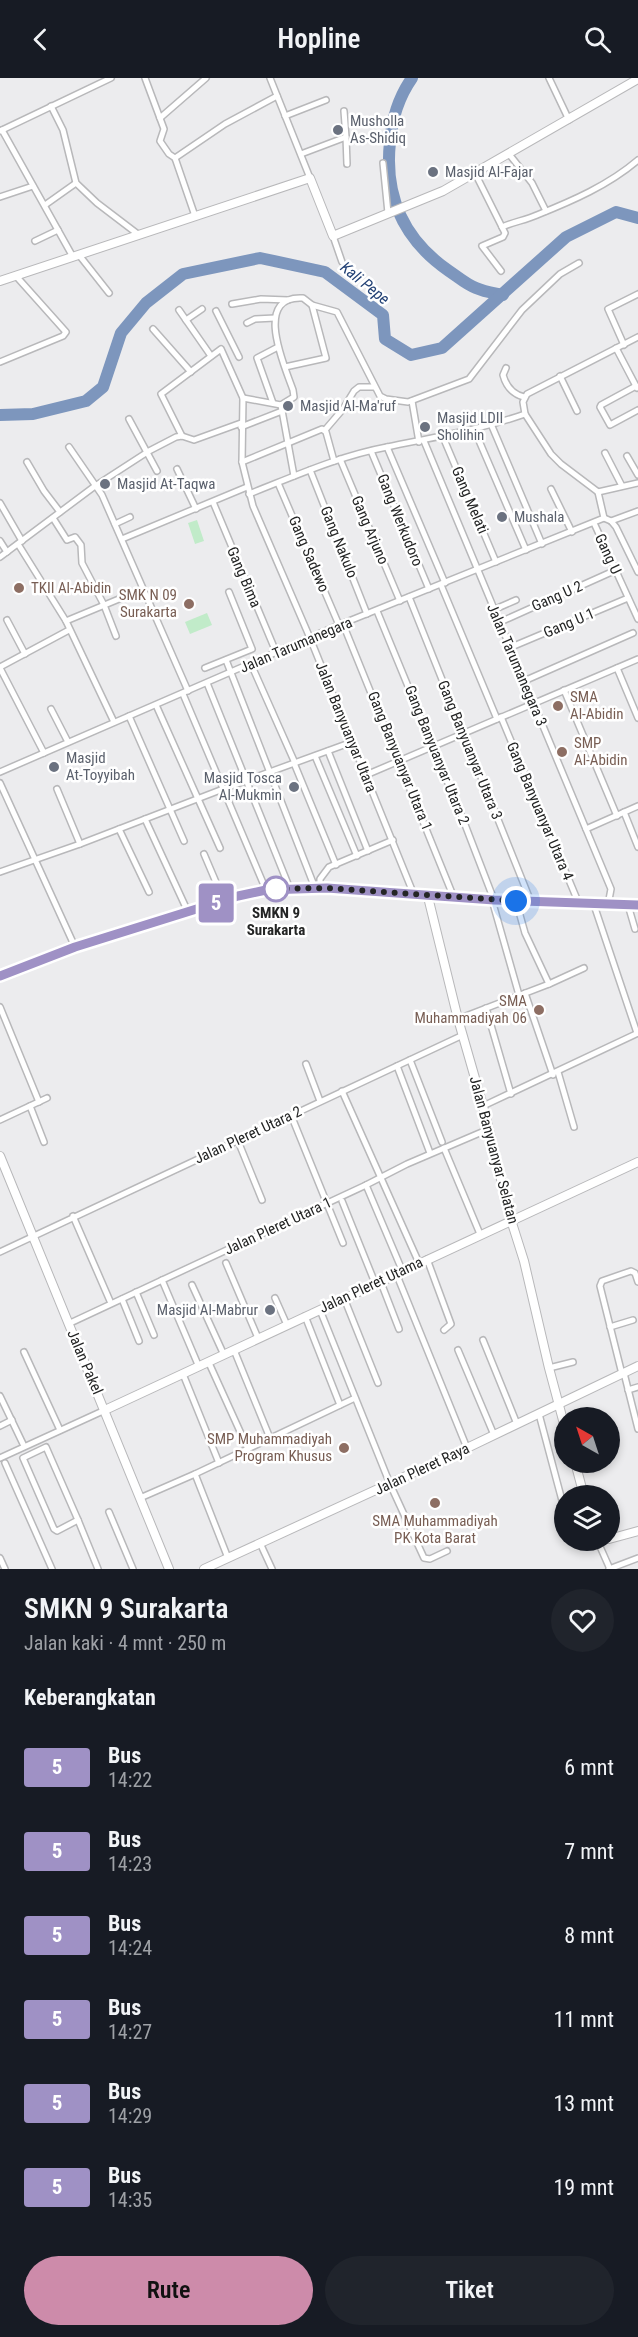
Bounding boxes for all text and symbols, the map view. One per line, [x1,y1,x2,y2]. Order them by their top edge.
icon: back [24,23,57,56]
text: Hopline [278,23,360,55]
icon: search [581,23,614,56]
place label: Musholla As-Shidiq [350,112,406,147]
marker: Musholla As-Shidiq [331,123,345,137]
place label: Masjid Al-Fajar [445,163,534,181]
marker: Masjid Al-Fajar [426,165,440,179]
water label: Kali Pepe [337,258,393,308]
place label: Masjid Al-Ma'ruf [300,397,396,415]
marker: Masjid Al-Ma'ruf [281,399,295,413]
place label: Masjid LDII Sholihin [437,409,503,444]
marker: Masjid LDII Sholihin [418,420,432,434]
street label: Gang Melati [448,464,492,536]
street label: Gang Werkudoro [373,471,427,569]
place label: Masjid At-Taqwa [117,475,215,493]
marker: Masjid At-Taqwa [98,477,112,491]
street label: Gang Arjuno [347,493,393,567]
street label: Gang Nakulo [316,504,362,580]
place label: Mushala [514,508,564,526]
marker: Mushala [495,510,509,524]
street label: Gang Sadewo [285,513,333,595]
street label: Gang U [591,531,625,577]
street label: Gang Bima [223,544,265,610]
street label: Gang U 2 [529,577,585,615]
place label: TKII Al-Abidin [31,579,111,597]
marker: TKII Al-Abidin [12,581,26,595]
place label: SMK N 09 Surakarta [119,586,177,621]
marker: SMK N 09 Surakarta [182,597,196,611]
street label: Jalan Tarumanegara 3 [483,601,551,729]
street label: Gang U 1 [541,604,597,642]
street label: Jalan Tarumanegara [237,613,355,677]
street label: Jalan Banyuanyar Utara [312,659,380,795]
street label: Gang Banyuanyar Utara 3 [434,678,506,822]
street label: Gang Banyuanyar Utara 2 [401,683,473,827]
place label: SMA Al-Abidin [570,688,623,723]
street label: Gang Banyuanyar Utara 1 [364,689,436,833]
marker: SMA Al-Abidin [551,699,565,713]
place label: SMP Al-Abidin [574,734,627,769]
street label: Gang Banyuanyar Utara 4 [503,739,577,883]
marker: SMP Al-Abidin [555,745,569,759]
place label: Masjid At-Toyyibah [66,749,135,784]
marker: Masjid At-Toyyibah [47,760,61,774]
place label: Masjid Tosca Al-Mukmin [204,769,282,804]
marker: Masjid Tosca Al-Mukmin [287,780,301,794]
marker: SMKN 9 Surakarta [263,876,289,902]
line badge: 5 [196,884,236,922]
your location [501,886,531,916]
text: 5 [211,891,221,915]
place label: SMKN 9 Surakarta [247,904,305,939]
place label: SMA Muhammadiyah 06 [415,992,527,1027]
marker: SMA Muhammadiyah 06 [532,1003,546,1017]
street label: Jalan Banyuanyar Selatan [466,1074,522,1226]
street label: Jalan Pleret Utara 2 [192,1102,304,1168]
street label: Jalan Pleret Utara 1 [222,1193,334,1259]
street label: Jalan Pleret Utama [316,1253,426,1317]
place label: Masjid Al-Mabrur [157,1301,258,1319]
marker: Masjid Al-Mabrur [263,1303,277,1317]
street label: Jalan Pakel [63,1327,107,1397]
north arrow [554,1407,620,1473]
map controls [554,1407,620,1551]
place label: SMP Muhammadiyah Program Khusus [207,1430,332,1465]
street label: Jalan Pleret Raya [372,1439,472,1499]
marker: SMP Muhammadiyah Program Khusus [337,1441,351,1455]
button: layers [554,1485,620,1551]
marker: SMA Muhammadiyah PK Kota Barat [428,1496,442,1510]
place label: SMA Muhammadiyah PK Kota Barat [372,1512,498,1547]
button: heart [551,1589,614,1652]
text: SMKN 9 Surakarta [24,1592,228,1625]
text: Jalan kaki · 4 mnt · 250 m [24,1631,226,1655]
text: Keberangkatan [24,1685,156,1710]
text: Bus [108,1743,141,1768]
text: 5 [52,1755,62,1779]
text: 6 mnt [564,1755,614,1780]
text: 14:22 [108,1768,152,1792]
text: Bus [108,1827,141,1852]
text: 5 [52,1839,62,1863]
text: 7 mnt [564,1839,614,1864]
text: 14:23 [108,1852,152,1876]
text: Bus [108,1911,141,1936]
text: 5 [52,1923,62,1947]
text: 8 mnt [564,1923,614,1948]
text: 14:24 [108,1936,152,1960]
text: Bus [108,1995,141,2020]
text: 5 [52,2007,62,2031]
text: 11 mnt [554,2007,614,2032]
text: 14:27 [108,2020,152,2044]
text: Bus [108,2079,141,2104]
text: 5 [52,2091,62,2115]
text: 13 mnt [554,2091,614,2116]
text: 14:29 [108,2104,152,2128]
text: Bus [108,2163,141,2188]
text: 5 [52,2175,62,2199]
text: 19 mnt [554,2175,614,2200]
text: 14:35 [108,2188,152,2212]
button: Rute [24,2256,313,2325]
button: Tiket [325,2256,614,2325]

